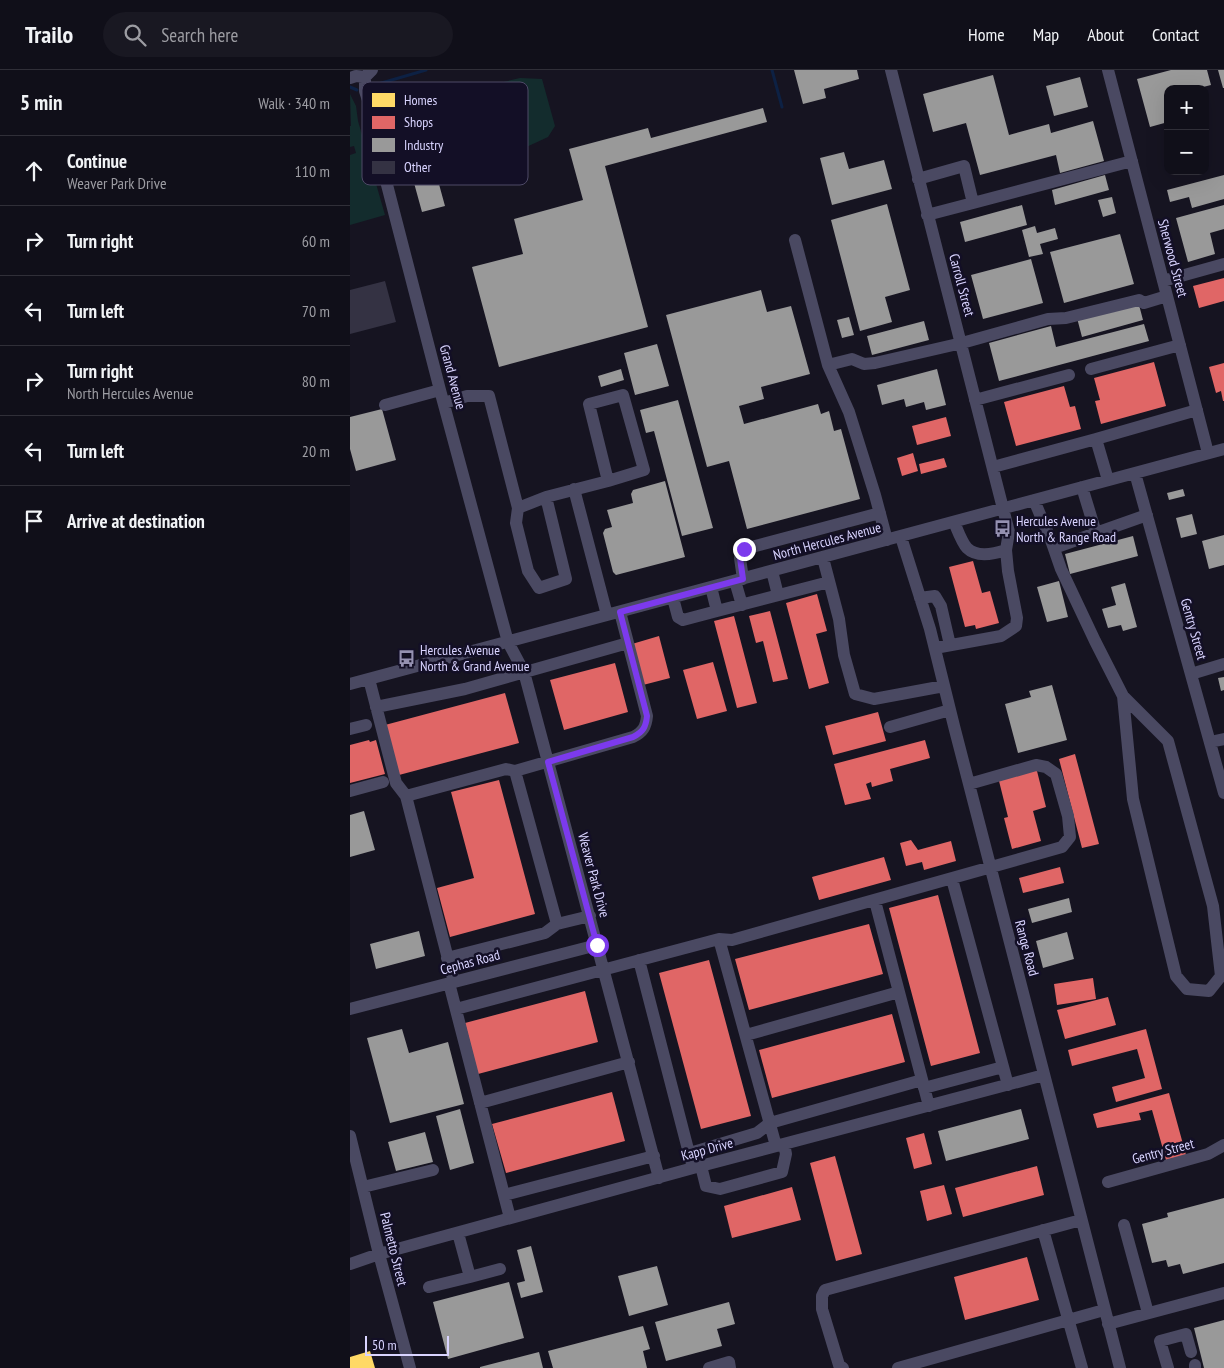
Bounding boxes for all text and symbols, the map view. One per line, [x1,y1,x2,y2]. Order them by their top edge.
search box [103,12,453,57]
text: Trailo [25,19,73,50]
icon: search [121,21,149,49]
text: Search here [161,23,238,47]
text: Home [968,23,1005,46]
text: Map [1033,23,1059,46]
text: About [1087,23,1124,46]
text: Contact [1152,23,1199,46]
legend [362,82,528,185]
map controls [1164,85,1209,175]
button: + [1164,85,1209,130]
text: 5 min [20,89,62,116]
text: Homes [404,91,437,109]
text: Walk · 340 m [258,93,330,113]
text: Shops [404,113,433,131]
button: − [1164,130,1209,175]
text: Industry [404,136,444,154]
text: Continue [67,149,127,173]
icon: ahead [20,157,48,185]
text: Other [404,158,431,176]
text: 110 m [295,161,330,181]
text: Weaver Park Drive [67,173,167,193]
street label: Sherwood Street [1154,217,1192,299]
icon: right [20,227,48,255]
text: Turn right [67,229,133,253]
text: 60 m [302,231,330,251]
street label: Carroll Street [945,252,979,318]
icon: left [20,297,48,325]
text: Turn left [67,299,124,323]
text: 70 m [302,301,330,321]
street label: Grand Avenue [436,343,470,412]
text: Turn right [67,359,133,383]
icon: right [20,367,48,395]
text: 80 m [302,371,330,391]
text: North Hercules Avenue [67,383,194,403]
icon: left [20,437,48,465]
text: Turn left [67,439,124,463]
text: 20 m [302,441,330,461]
icon: arrive [20,507,48,535]
text: Arrive at destination [67,509,205,533]
place label: Hercules Avenue North & Range Road [1016,512,1116,546]
street label: North Hercules Avenue [771,518,883,564]
bus stop icon: Hercules Avenue North & Range Road [992,519,1012,539]
route end [733,538,756,561]
street label: Gentry Street [1177,596,1211,662]
place label: Hercules Avenue North & Grand Avenue [420,641,530,675]
bus stop icon: Hercules Avenue North & Grand Avenue [396,648,416,668]
street label: Weaver Park Drive [574,831,614,920]
street label: Range Road [1011,918,1043,978]
route start [586,934,609,957]
street label: Cephas Road [438,945,502,979]
street label: Kapp Drive [679,1133,735,1165]
street label: Gentry Street [1130,1134,1196,1168]
street label: Palmetto Street [376,1210,412,1288]
scale bar [365,1333,449,1356]
text: 50 m [372,1336,397,1354]

